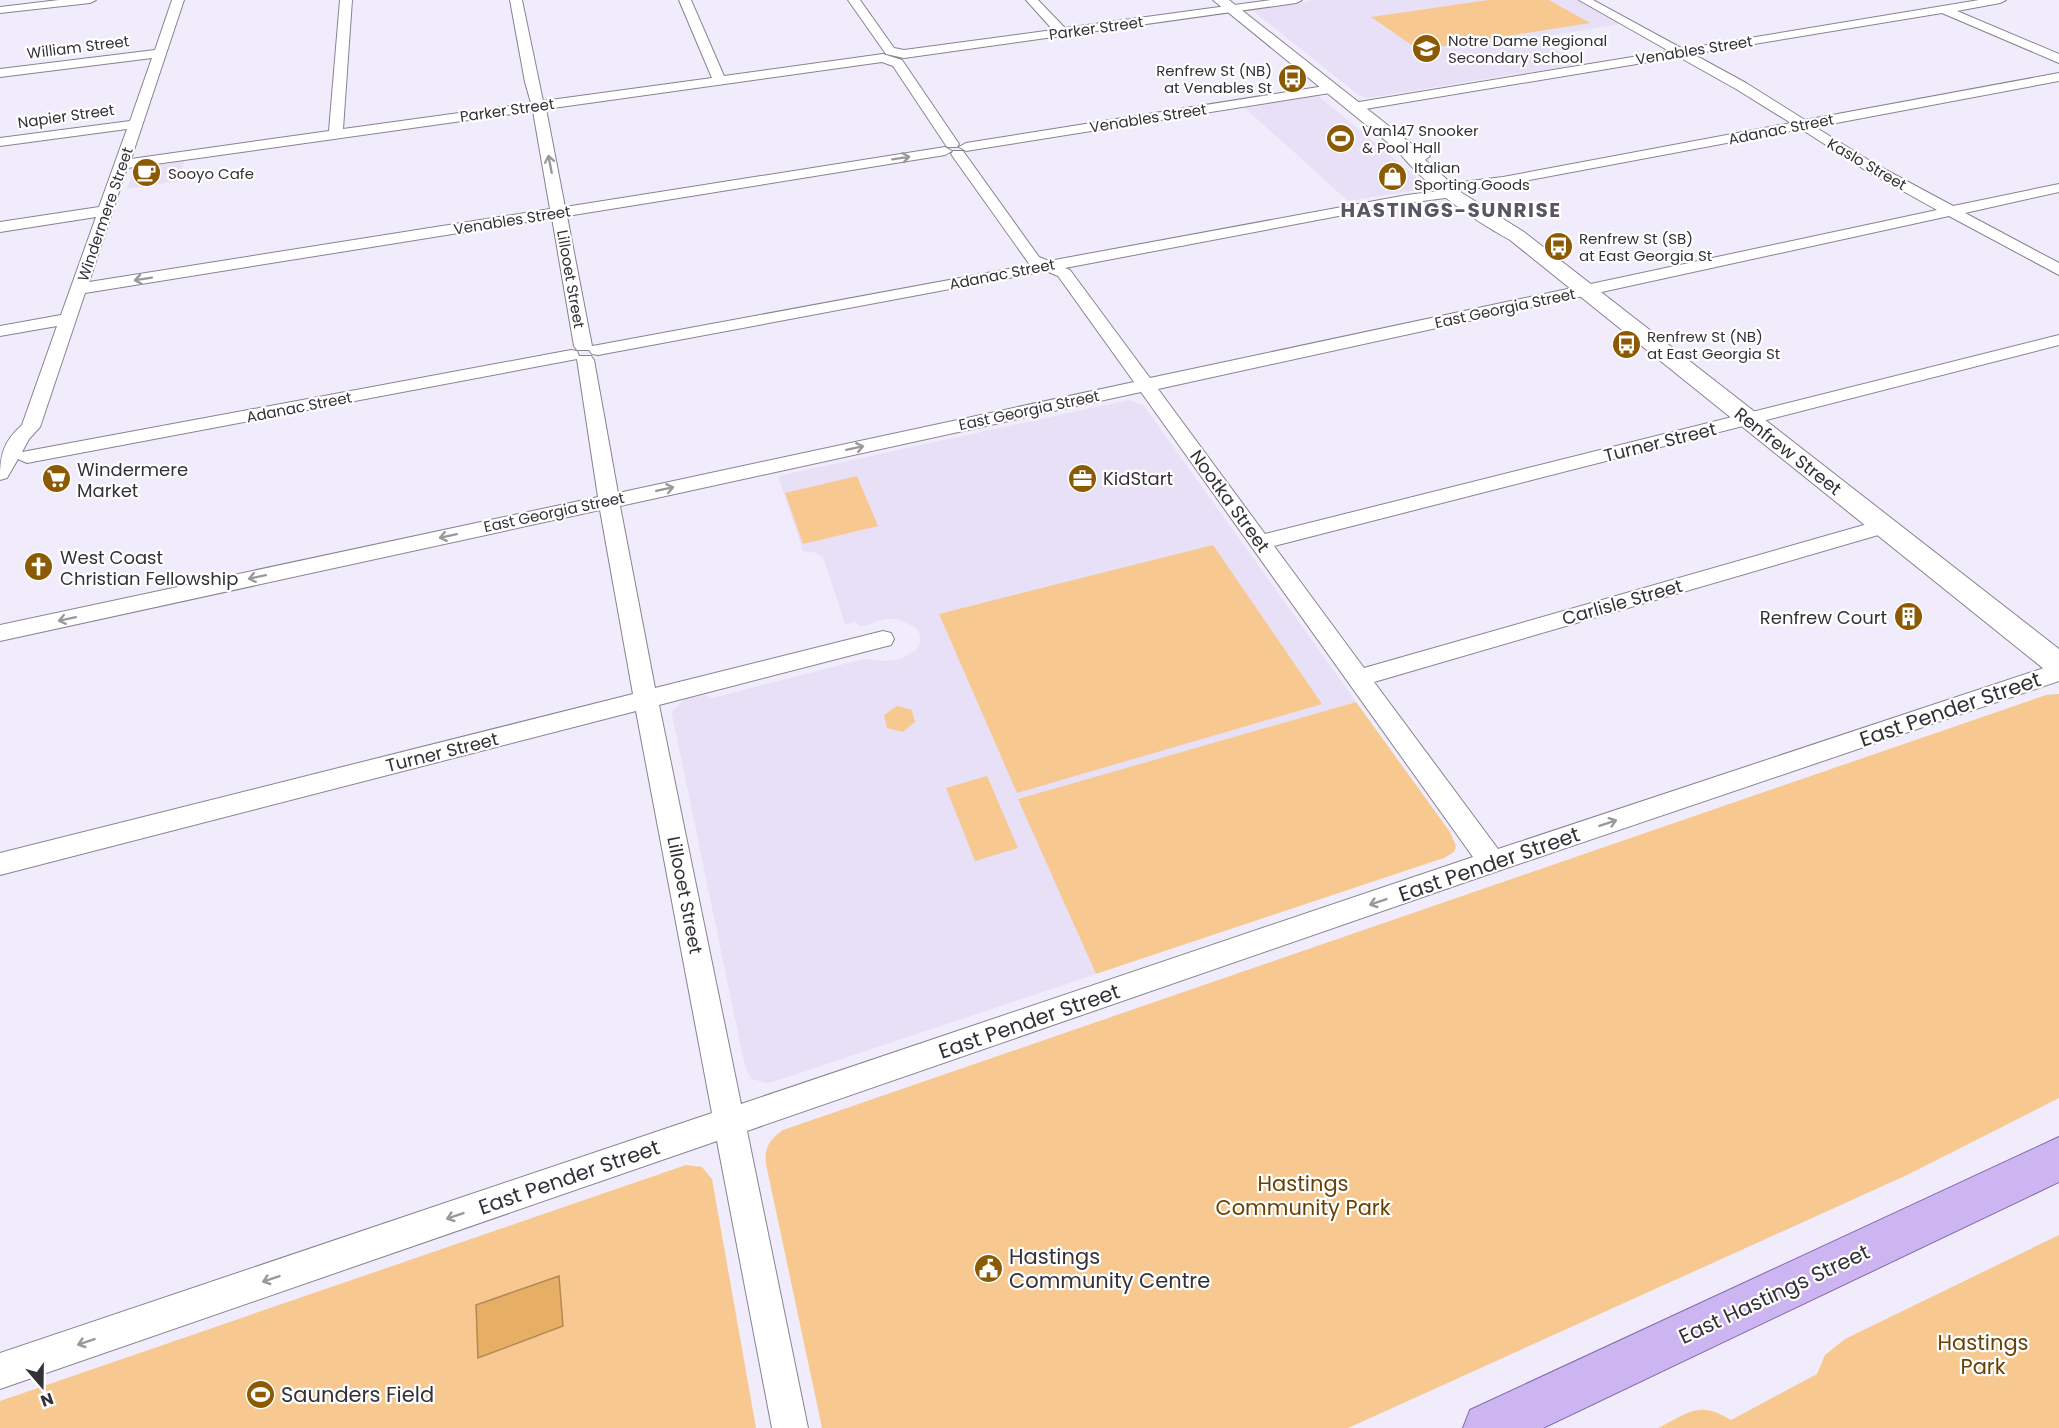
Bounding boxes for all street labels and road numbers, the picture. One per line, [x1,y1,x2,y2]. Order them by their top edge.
street label: Parker Street [1048,11,1144,45]
street label: William Street [26,30,130,64]
street label: Venables Street [1634,30,1754,70]
street label: Parker Street [459,93,555,127]
street label: Venables Street [1088,98,1208,138]
street label: Napier Street [16,99,116,133]
street label: Adanac Street [1726,108,1836,150]
street label: Kaslo Street [1824,133,1910,195]
street label: Windermere Street [72,144,138,284]
street label: Venables Street [452,200,572,240]
street label: Lillooet Street [552,228,590,330]
street label: Adanac Street [947,253,1057,295]
street label: East Georgia Street [1433,283,1577,333]
street label: East Georgia Street [957,385,1101,435]
street label: Adanac Street [244,386,354,428]
street label: Renfrew Street [1729,401,1847,501]
street label: Turner Street [1601,416,1719,468]
street label: Nootka Street [1184,445,1276,557]
street label: East Georgia Street [482,487,626,537]
street label: Carlisle Street [1559,573,1685,631]
street label: East Pender Street [1855,664,2045,754]
street label: Turner Street [383,726,501,778]
street label: East Pender Street [1394,819,1584,909]
street label: Lillooet Street [661,834,709,956]
street label: East Pender Street [934,976,1124,1066]
street label: East Pender Street [474,1132,664,1222]
street label: East Hastings Street [1674,1237,1874,1351]

